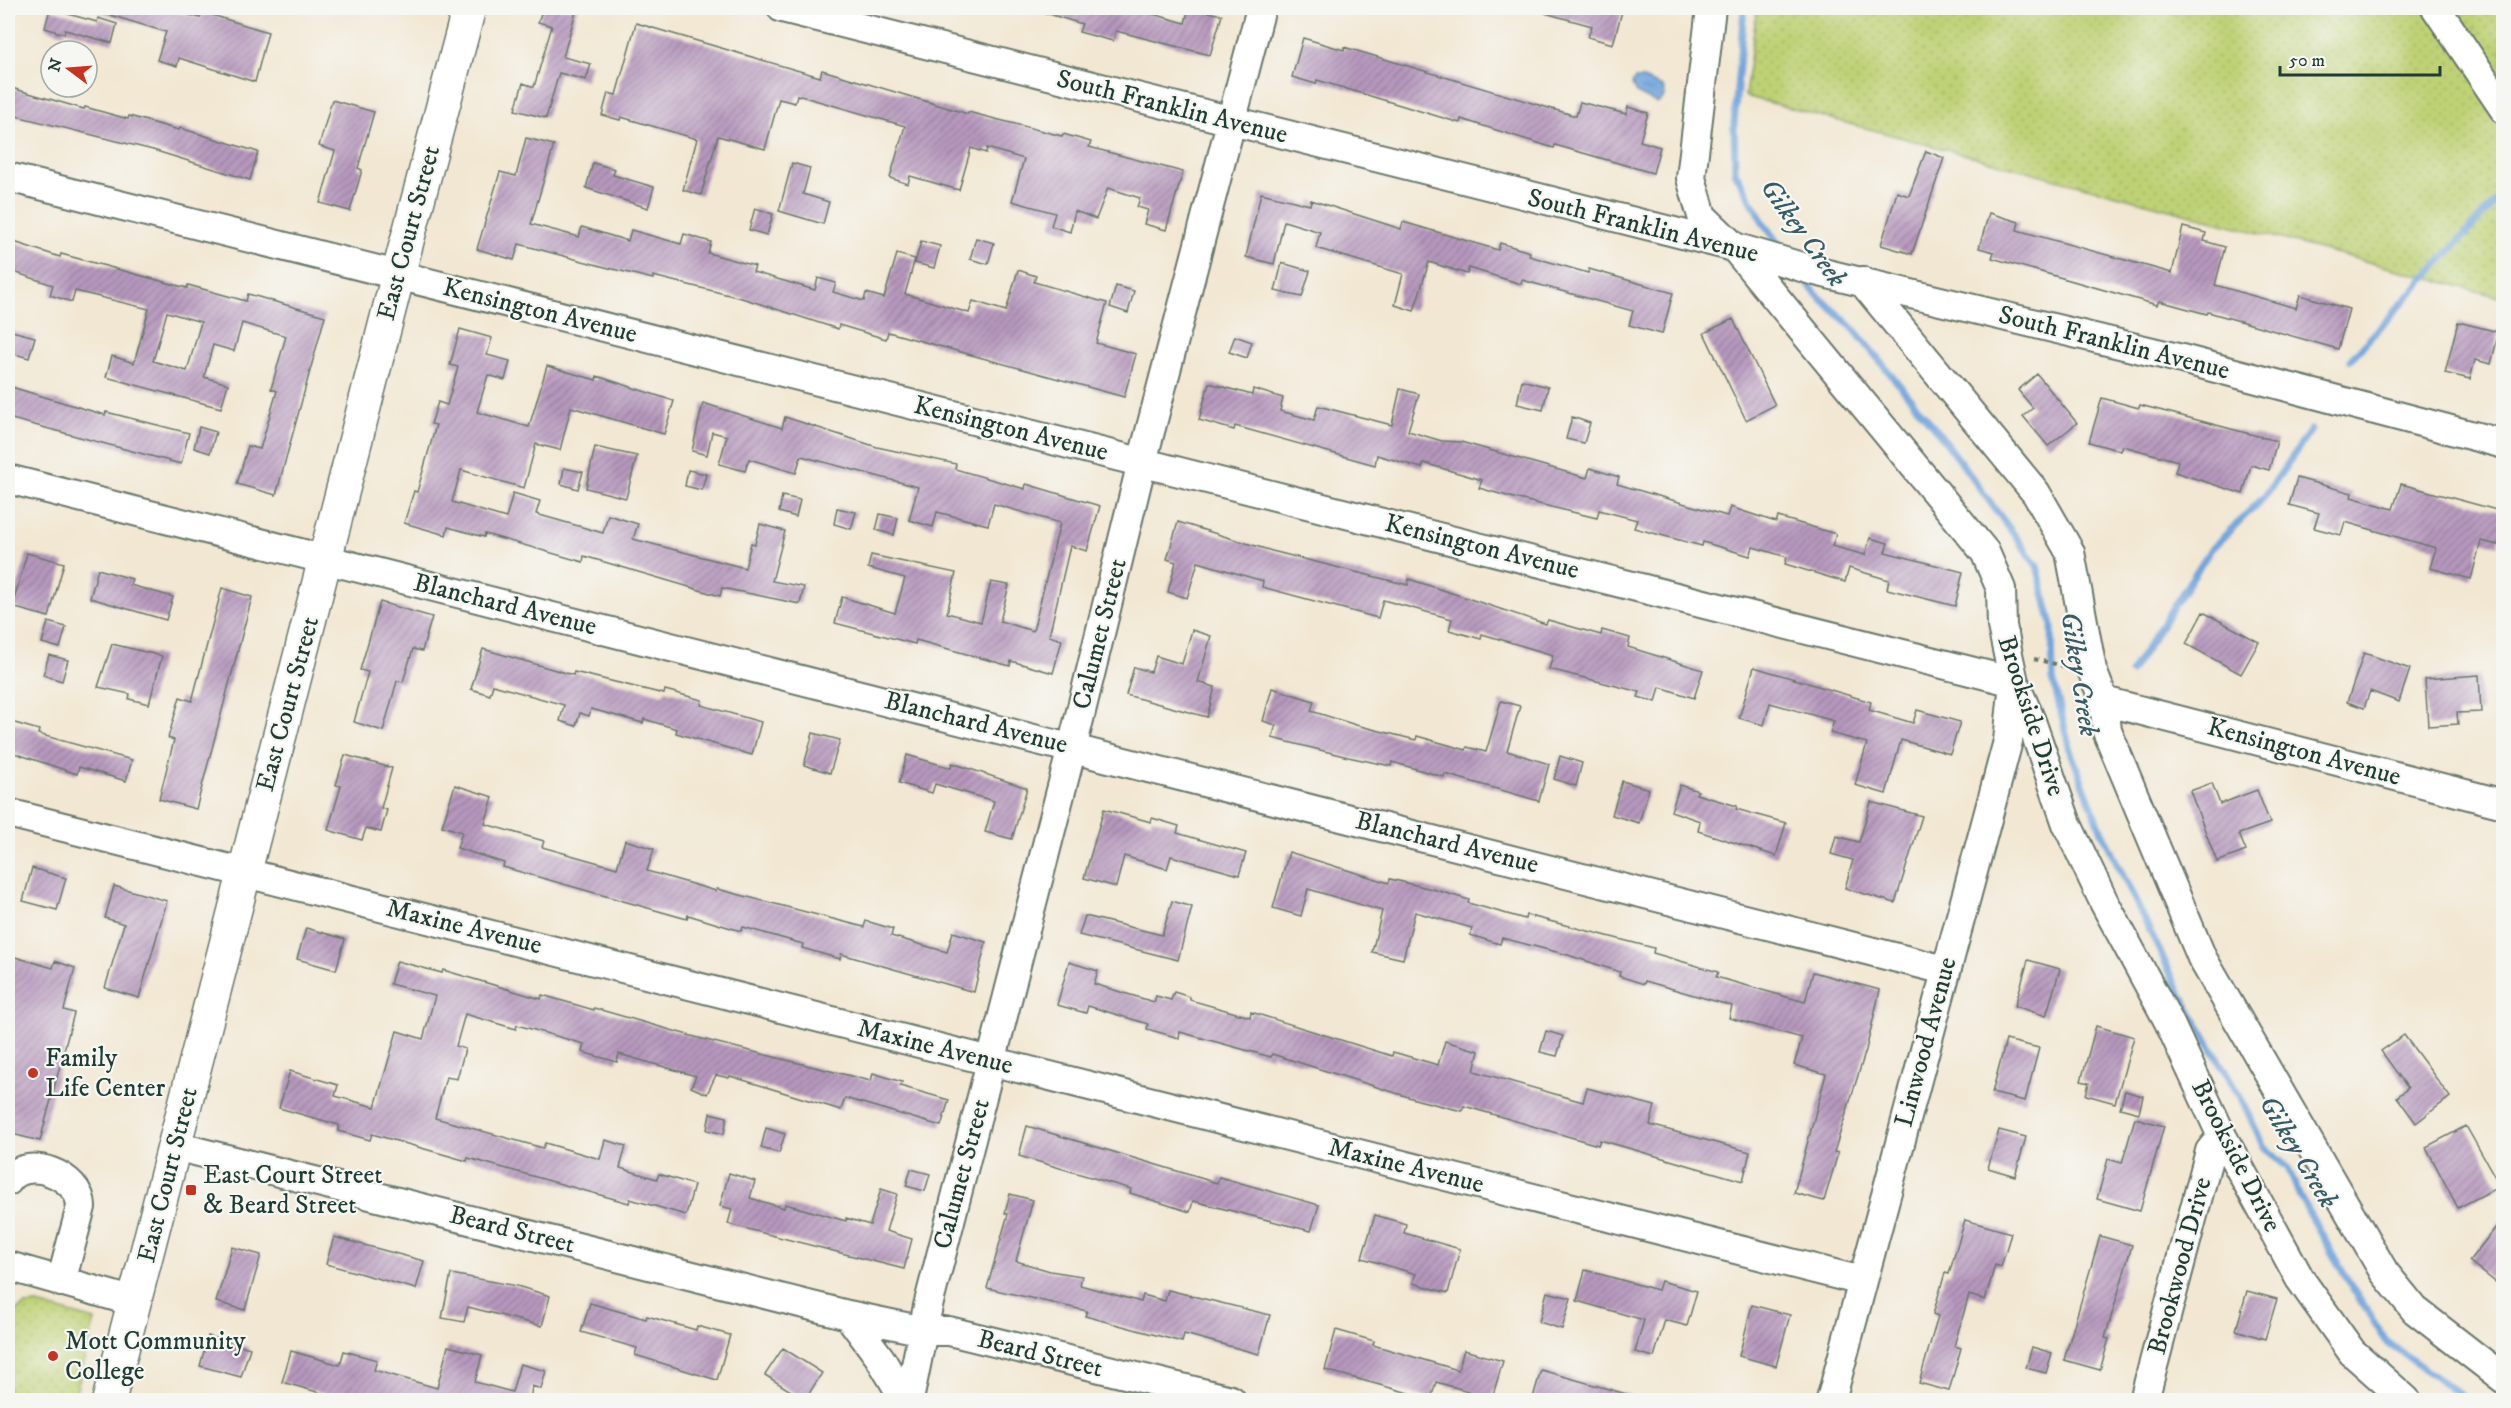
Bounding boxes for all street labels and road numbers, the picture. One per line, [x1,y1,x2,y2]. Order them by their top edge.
street label: South Franklin Avenue [1053,62,1291,152]
street label: East Court Street [370,142,448,324]
street label: South Franklin Avenue [1524,181,1762,271]
street label: Kensington Avenue [439,271,641,351]
street label: South Franklin Avenue [1995,298,2233,388]
street label: Kensington Avenue [910,389,1112,469]
street label: Kensington Avenue [1381,507,1583,587]
street label: Calumet Street [1065,555,1135,713]
street label: Blanchard Avenue [410,566,600,644]
street label: East Court Street [249,613,327,795]
street label: Brookside Drive [1990,632,2072,800]
street label: Blanchard Avenue [881,684,1071,762]
street label: Kensington Avenue [2204,710,2404,794]
street label: Blanchard Avenue [1352,804,1542,882]
street label: Maxine Avenue [383,892,545,962]
street label: Linwood Avenue [1888,954,1964,1130]
street label: Maxine Avenue [854,1012,1016,1082]
street label: Brookside Drive [2183,1074,2289,1238]
street label: East Court Street [130,1084,206,1266]
street label: Calumet Street [926,1095,998,1253]
street label: Maxine Avenue [1325,1131,1487,1201]
street label: Brookwood Drive [2140,1174,2220,1358]
street label: Beard Street [446,1199,578,1261]
street label: Beard Street [974,1323,1106,1385]

